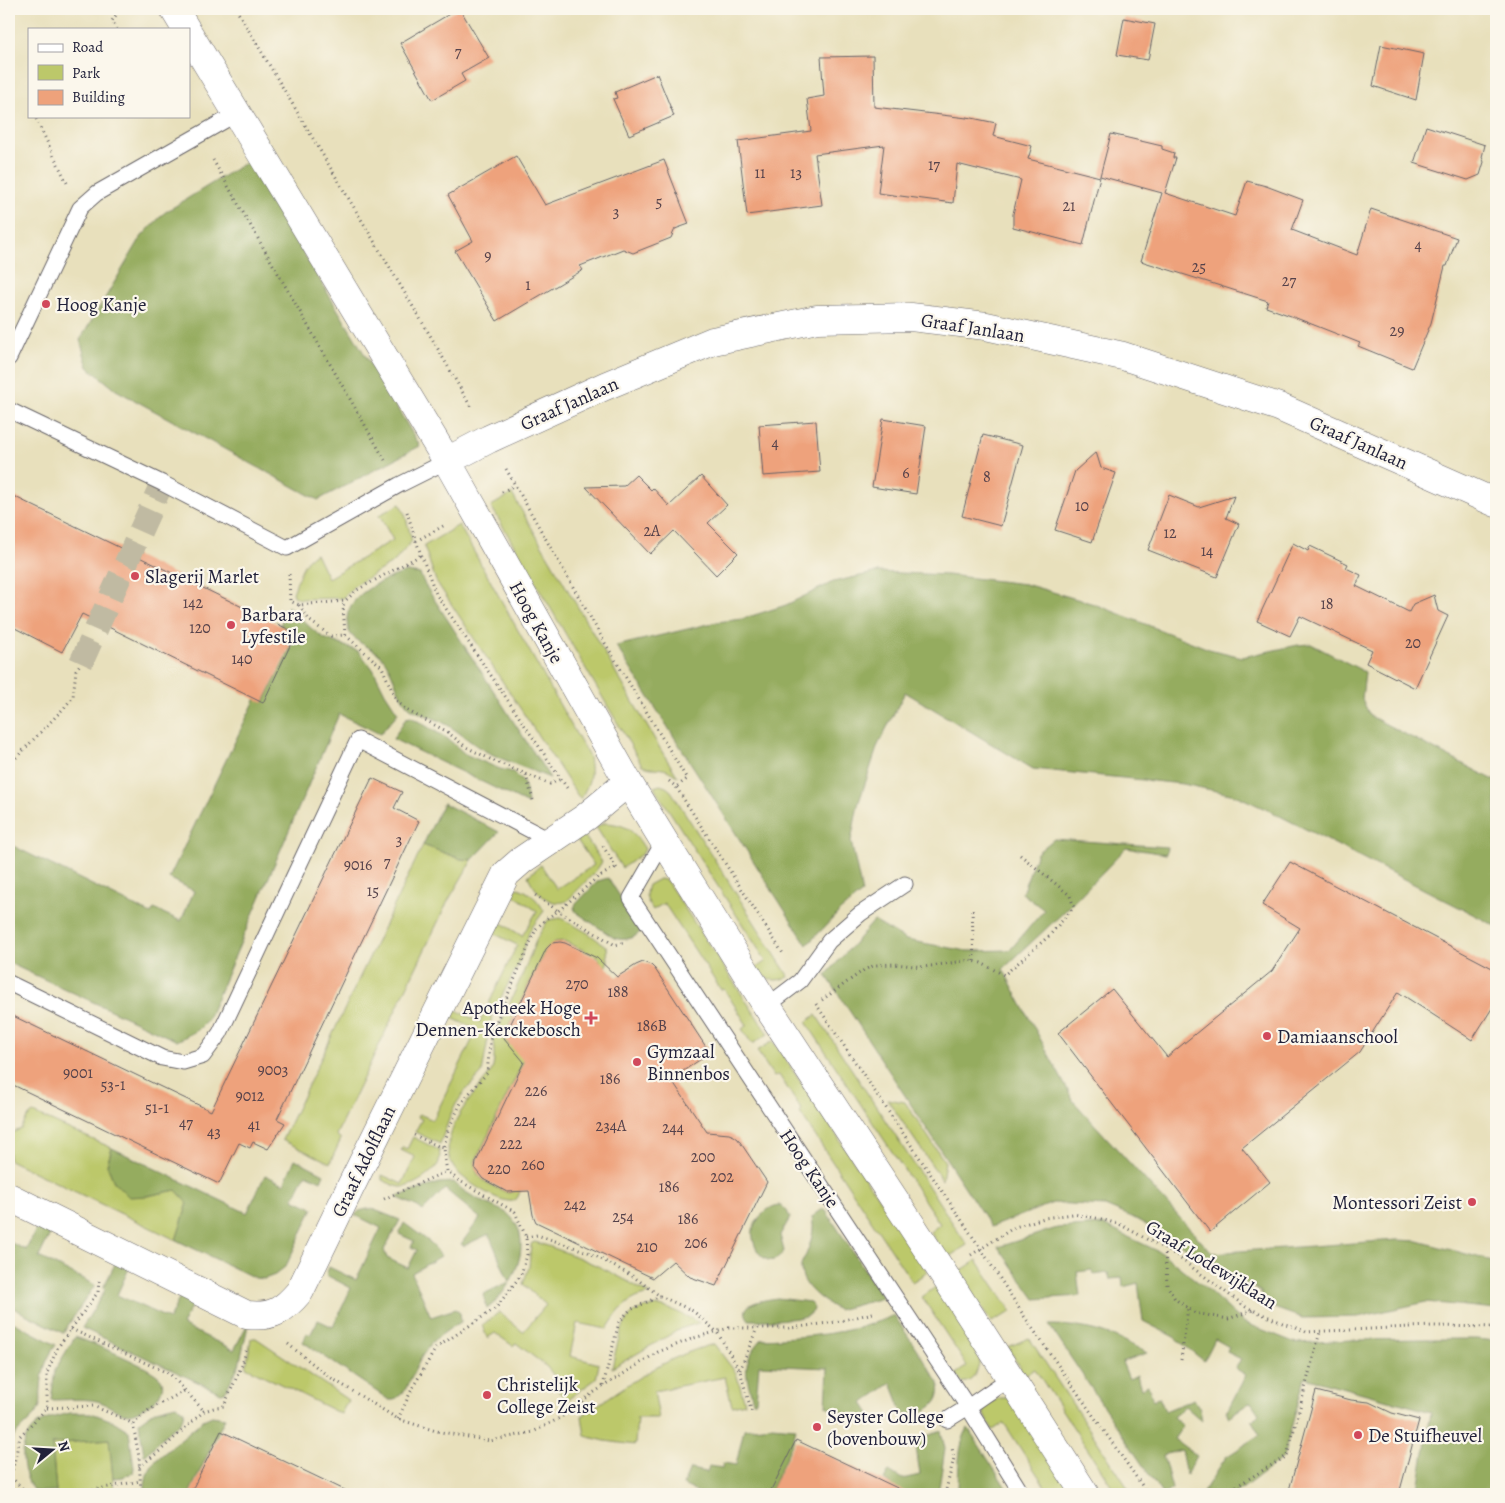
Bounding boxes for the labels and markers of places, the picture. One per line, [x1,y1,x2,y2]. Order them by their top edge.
place label: Hoog Kanje [56,292,146,318]
marker: Hoog Kanje [40,298,52,310]
place label: Slagerij Marlet [145,564,259,590]
marker: Slagerij Marlet [129,570,141,582]
place label: Barbara Lyfestile [241,602,306,650]
marker: Barbara Lyfestile [225,619,237,631]
place label: Apotheek Hoge Dennen-Kerckebosch [415,995,581,1043]
marker: Apotheek Hoge Dennen-Kerckebosch [585,1012,597,1024]
place label: Damiaanschool [1277,1024,1398,1050]
marker: Damiaanschool [1261,1030,1273,1042]
place label: Gymzaal Binnenbos [647,1039,730,1087]
marker: Gymzaal Binnenbos [631,1056,643,1068]
place label: Montessori Zeist [1332,1190,1462,1216]
marker: Montessori Zeist [1466,1196,1478,1208]
place label: Christelijk College Zeist [497,1372,596,1420]
marker: Christelijk College Zeist [481,1389,493,1401]
place label: Seyster College (bovenbouw) [827,1404,944,1452]
marker: Seyster College (bovenbouw) [811,1421,823,1433]
place label: De Stuifheuvel [1368,1423,1482,1449]
marker: De Stuifheuvel [1352,1429,1364,1441]

